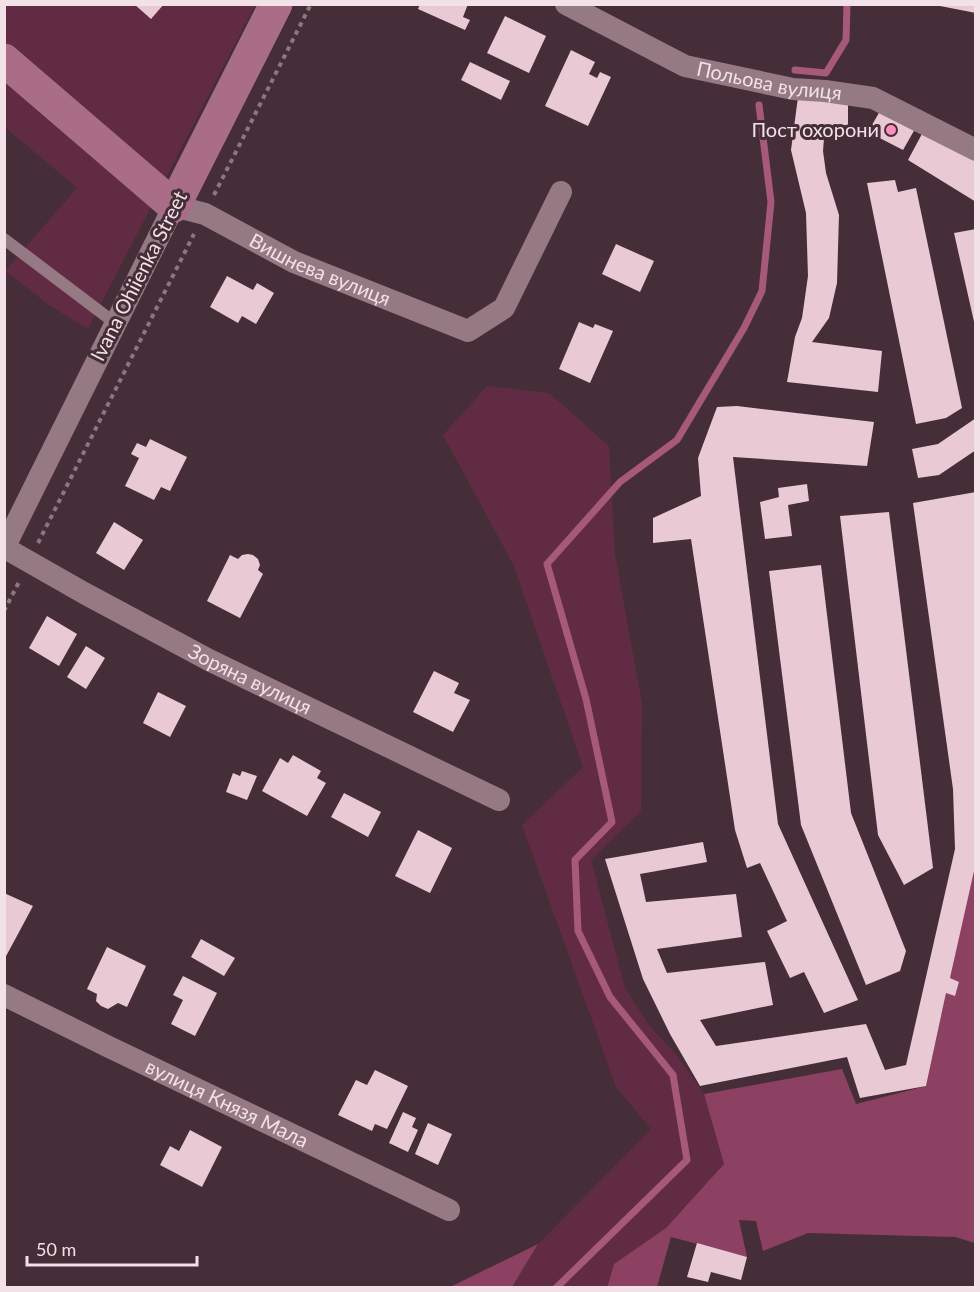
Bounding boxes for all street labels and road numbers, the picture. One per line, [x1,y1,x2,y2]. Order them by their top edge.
street label: Польова вулиця [695,56,844,104]
street label: Ivana Ohiienka Street [85,186,191,365]
street label: Вишнева вулиця [246,227,394,310]
street label: Зоряна вулиця [185,638,316,719]
street label: вулиця Князя Мала [142,1053,313,1152]

